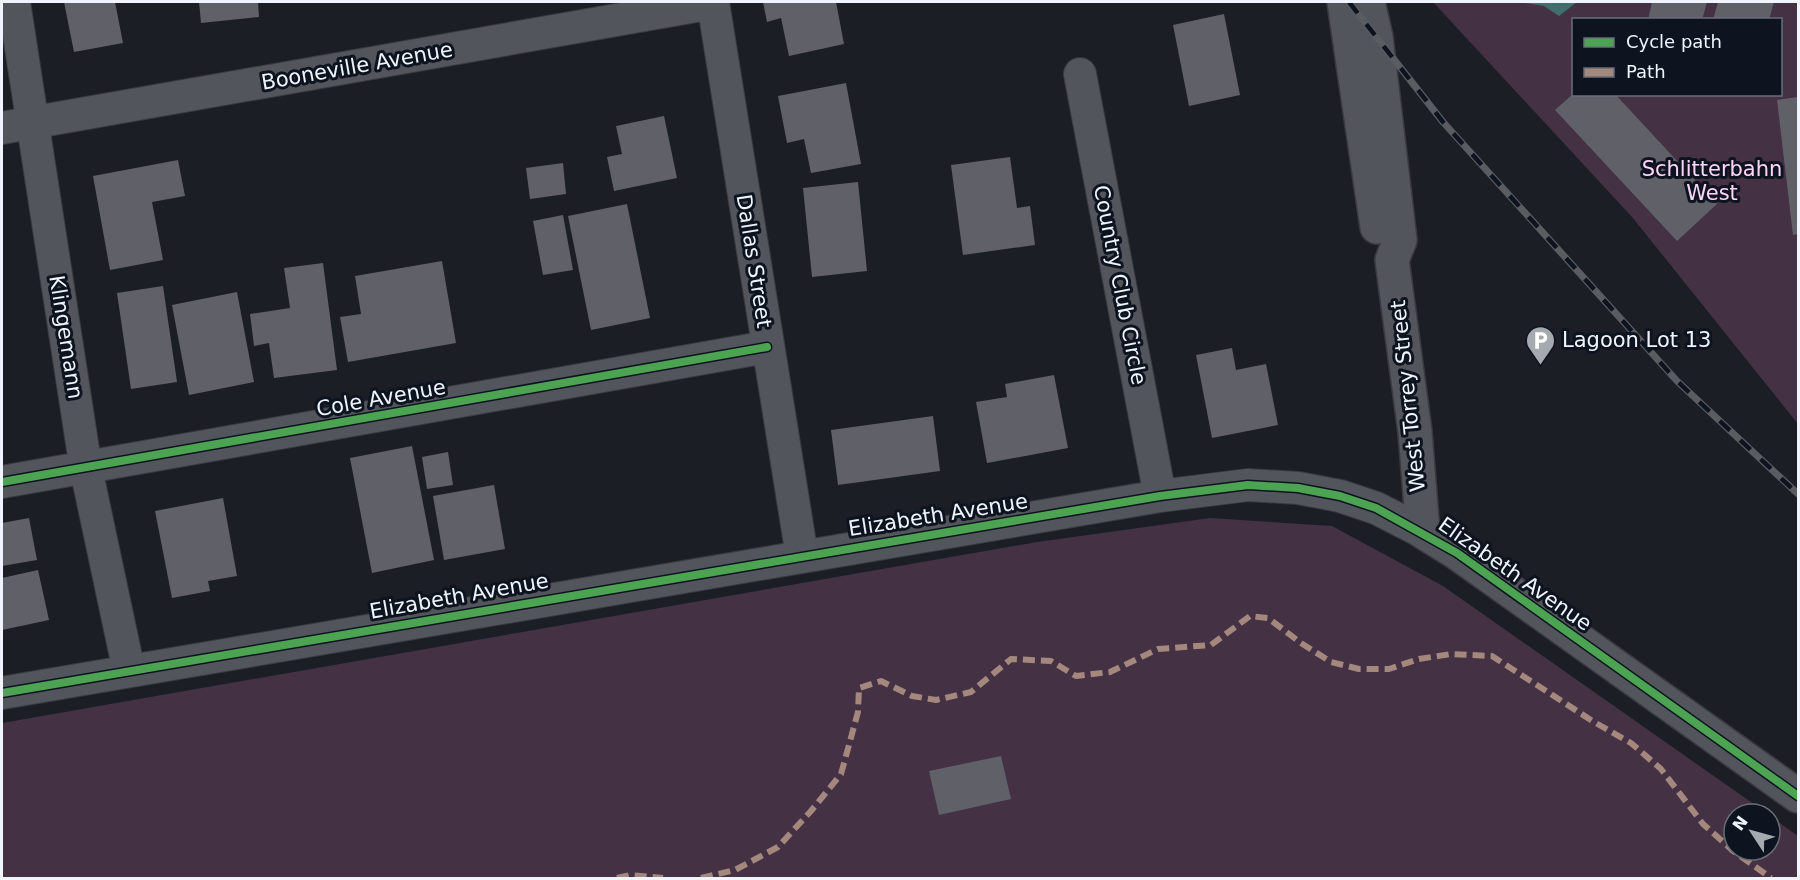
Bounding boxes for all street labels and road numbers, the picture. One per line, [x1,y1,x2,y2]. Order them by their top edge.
street label: Booneville Avenue [259,37,455,95]
street label: Country Club Circle [1089,183,1151,387]
street label: Dallas Street [732,192,776,330]
street label: Klingemann [44,273,88,401]
street label: West Torrey Street [1386,299,1430,493]
street label: Cole Avenue [314,375,448,421]
street label: Elizabeth Avenue [847,489,1029,541]
street label: Elizabeth Avenue [1434,512,1596,636]
street label: Elizabeth Avenue [368,568,550,624]

